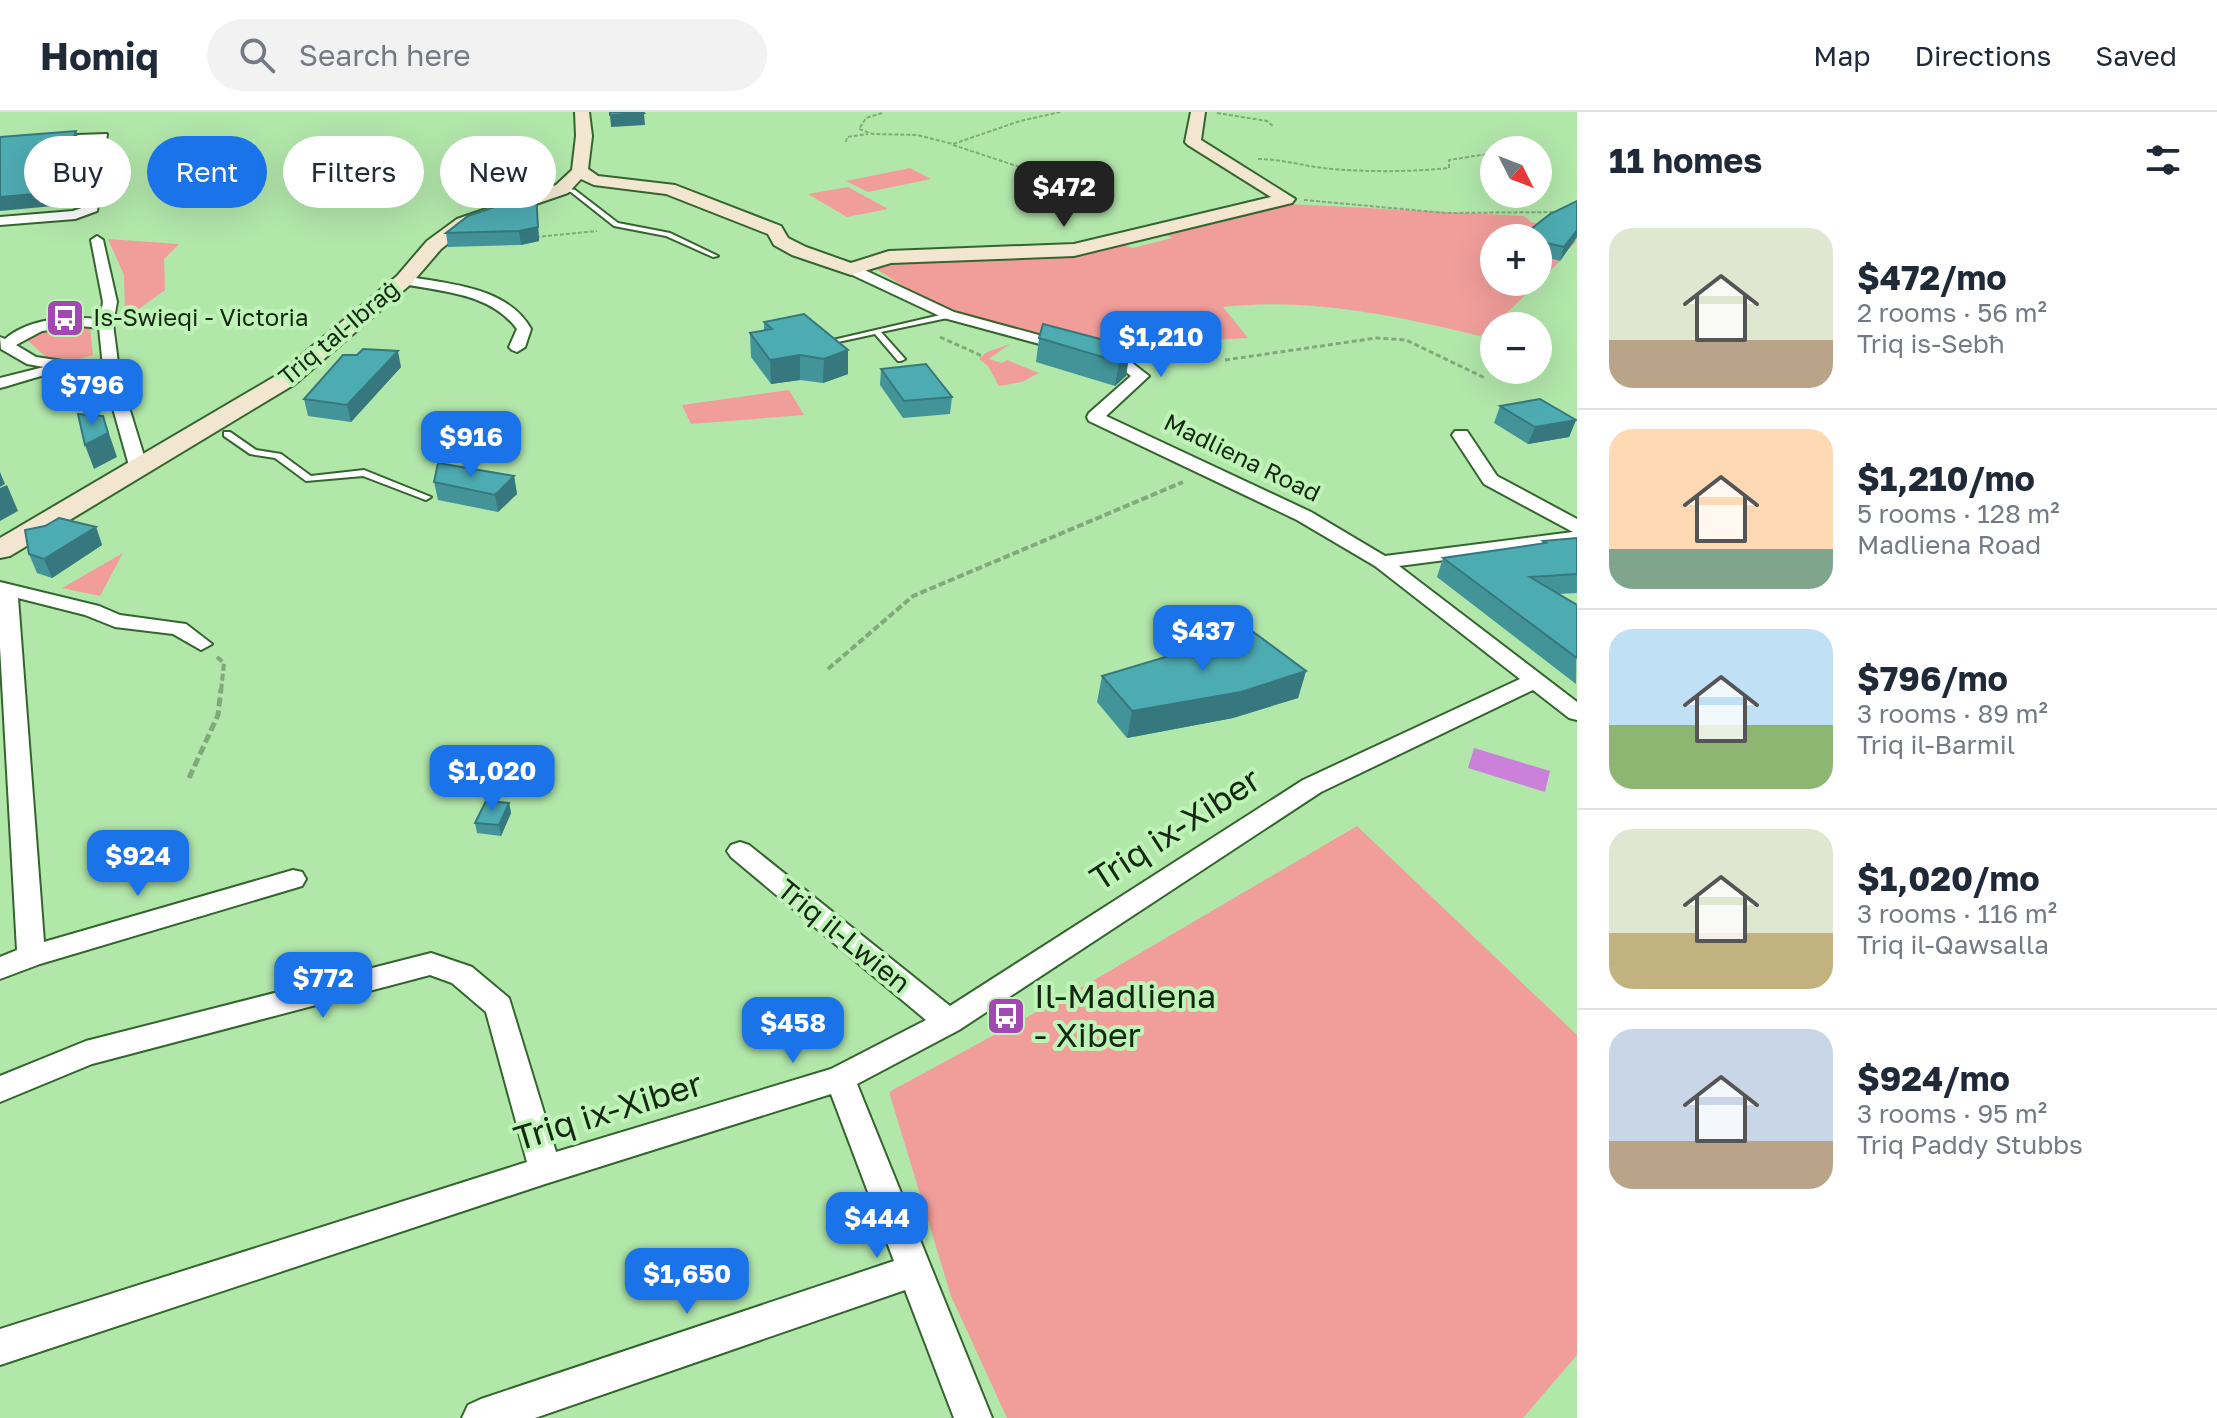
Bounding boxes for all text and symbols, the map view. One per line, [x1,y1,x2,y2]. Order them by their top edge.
search box [207,19,767,91]
text: Homiq [40,33,159,78]
icon: search [235,33,279,77]
text: Search here [299,37,471,73]
text: Map [1813,39,1870,72]
text: Directions [1914,39,2051,72]
text: Saved [2095,39,2177,72]
chip: Buy [24,136,131,208]
chip: Rent [147,136,267,208]
chip: Filters [283,136,424,208]
chip: New [440,136,556,208]
north arrow [1480,136,1552,208]
map controls [1480,136,1552,384]
icon: filters [2141,138,2185,182]
text: 11 homes [1609,140,1762,180]
pin: $472 [1017,161,1111,229]
text: $472 [1032,171,1096,202]
button: + [1480,224,1552,296]
text: $472/mo [1857,257,2007,297]
icon: home [1673,260,1769,356]
street label: Triq tal-Ibraġ [272,273,404,391]
bus stop icon: Is-Swieqi - Victoria [44,297,86,339]
text: 2 rooms · 56 m² [1857,297,2047,328]
place label: Is-Swieqi - Victoria [93,302,309,331]
pin: $1,210 [1096,311,1226,379]
button: − [1480,312,1552,384]
text: $1,210 [1118,321,1204,352]
text: Triq is-Sebħ [1857,328,2005,359]
pin: $796 [45,359,139,427]
text: $796 [60,369,124,400]
street label: Madliena Road [1160,406,1325,507]
pin: $916 [424,411,518,479]
text: $916 [439,421,503,452]
text: $1,210/mo [1857,458,2035,498]
icon: home [1673,461,1769,557]
text: 5 rooms · 128 m² [1857,498,2060,529]
text: Madliena Road [1857,529,2041,560]
pin: $437 [1156,605,1250,673]
text: $437 [1171,615,1235,646]
text: $796/mo [1857,658,2008,698]
icon: home [1673,661,1769,757]
text: 3 rooms · 89 m² [1857,698,2048,729]
text: Triq il-Barmil [1857,729,2015,760]
pin: $1,020 [427,745,557,813]
text: $1,020 [448,755,536,786]
street label: Triq ix-Xiber [1082,758,1267,898]
pin: $924 [91,830,185,898]
text: $924 [105,840,171,871]
text: $1,020/mo [1857,858,2040,898]
icon: home [1673,861,1769,957]
street label: Triq il-Lwien [771,872,917,999]
text: 3 rooms · 116 m² [1857,898,2057,929]
text: Triq il-Qawsalla [1857,929,2049,960]
pin: $772 [276,952,370,1020]
text: $772 [292,962,354,993]
place label: Il-Madliena - Xiber [1034,975,1216,1054]
bus stop icon: Il-Madliena - Xiber [985,995,1027,1037]
pin: $458 [746,997,840,1065]
text: $458 [760,1007,826,1038]
text: $924/mo [1857,1058,2010,1098]
icon: home [1673,1061,1769,1157]
street label: Triq ix-Xiber [509,1062,707,1158]
text: 3 rooms · 95 m² [1857,1098,2047,1129]
text: Triq Paddy Stubbs [1857,1129,2083,1160]
pin: $444 [830,1192,924,1260]
text: $444 [844,1202,910,1233]
pin: $1,650 [622,1248,752,1316]
text: $1,650 [643,1258,731,1289]

